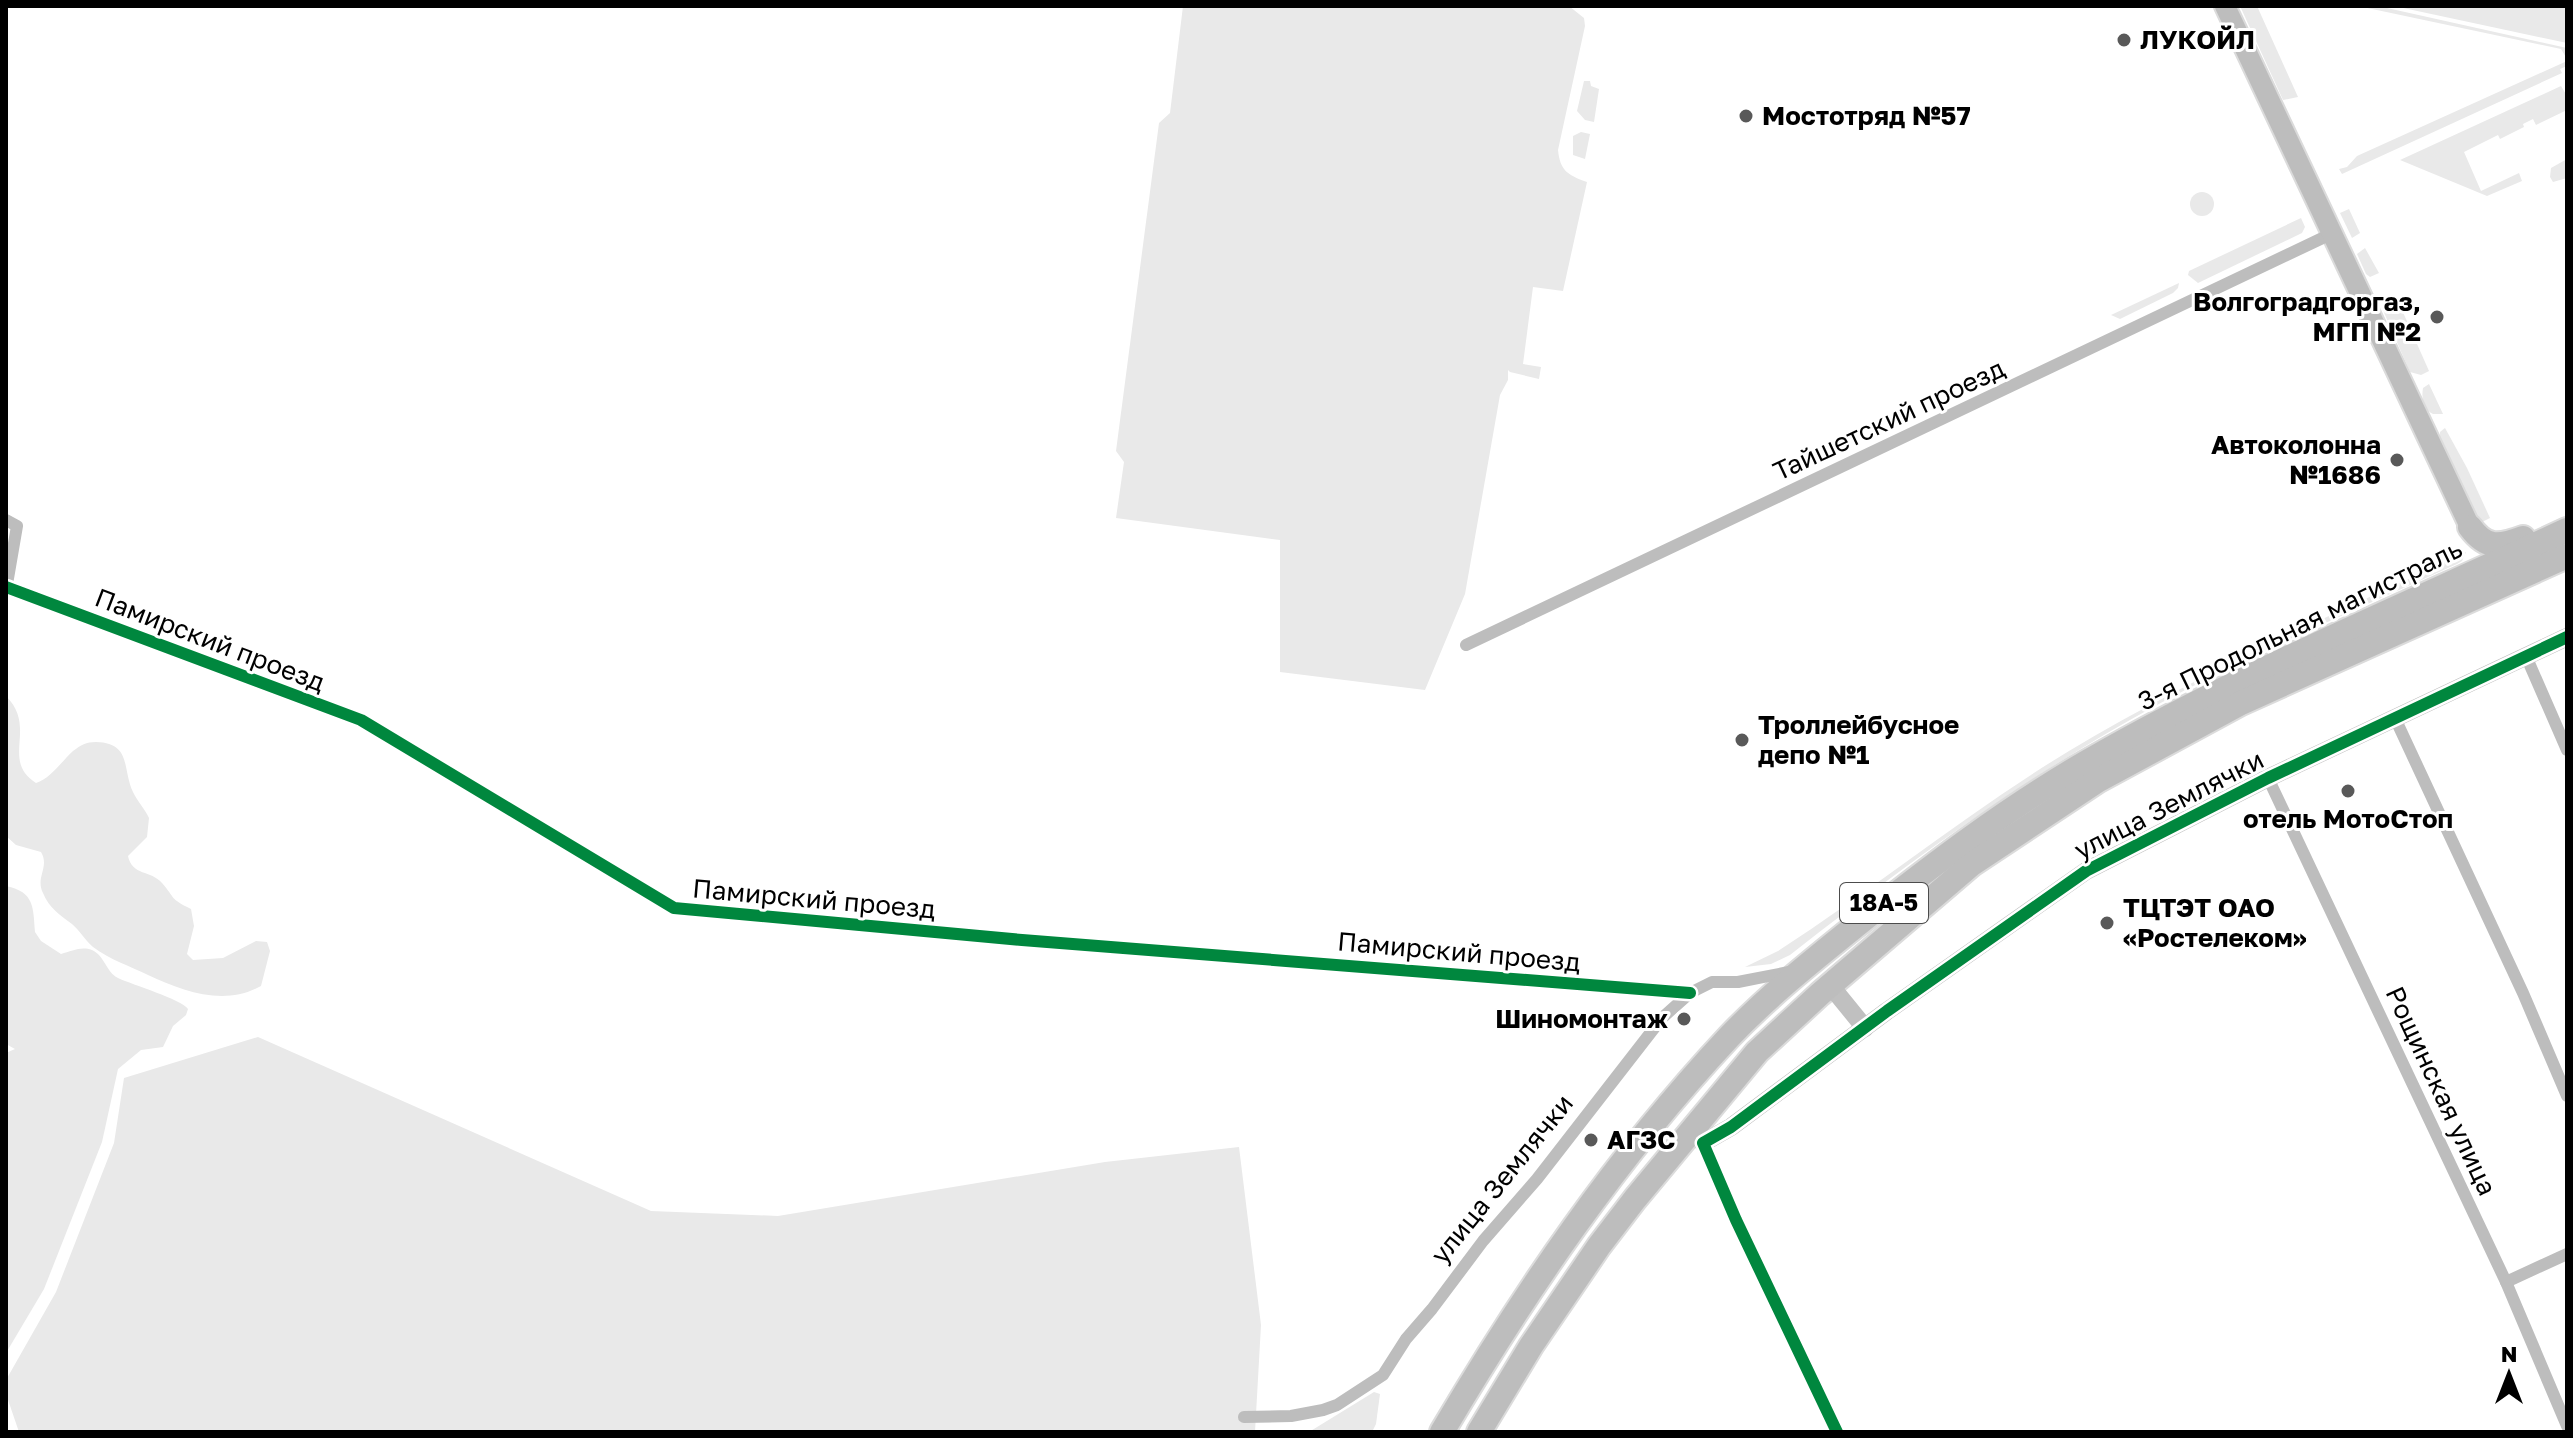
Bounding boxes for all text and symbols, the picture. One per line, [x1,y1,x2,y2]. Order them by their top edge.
place label: ЛУКОЙЛ [2140,24,2255,55]
marker: ЛУКОЙЛ [2115,31,2133,49]
place label: Мостотряд №57 [1762,100,1971,131]
marker: Мостотряд №57 [1737,107,1755,125]
place label: Волгоградгоргаз, МГП №2 [2193,286,2421,347]
marker: Волгоградгоргаз, МГП №2 [2428,308,2446,326]
street label: Тайшетский проезд [1768,352,2010,487]
place label: Автоколонна №1686 [2211,429,2381,490]
marker: Автоколонна №1686 [2388,451,2406,469]
street label: 3-я Продольная магистраль [2133,532,2467,717]
street label: Памирский проезд [91,581,330,698]
place label: Троллейбусное депо №1 [1758,709,1959,770]
marker: Троллейбусное депо №1 [1733,731,1751,749]
street label: улица Землячки [2069,743,2269,866]
marker: отель МотоСтоп [2339,782,2357,800]
place label: отель МотоСтоп [2243,803,2453,834]
street label: Памирский проезд [691,872,937,925]
road number: 18А-5 [1840,883,1928,923]
place label: ТЦТЭТ ОАО «Ростелеком» [2123,892,2307,953]
marker: ТЦТЭТ ОАО «Ростелеком» [2098,914,2116,932]
street label: Памирский проезд [1336,925,1582,978]
street label: Рощинская улица [2379,981,2503,1200]
place label: Шиномонтаж [1495,1003,1669,1034]
marker: Шиномонтаж [1675,1010,1693,1028]
street label: улица Землячки [1424,1088,1579,1269]
place label: АГЗС [1607,1124,1675,1155]
marker: АГЗС [1582,1131,1600,1149]
north arrow [2469,1334,2549,1414]
text: N [2501,1340,2517,1367]

